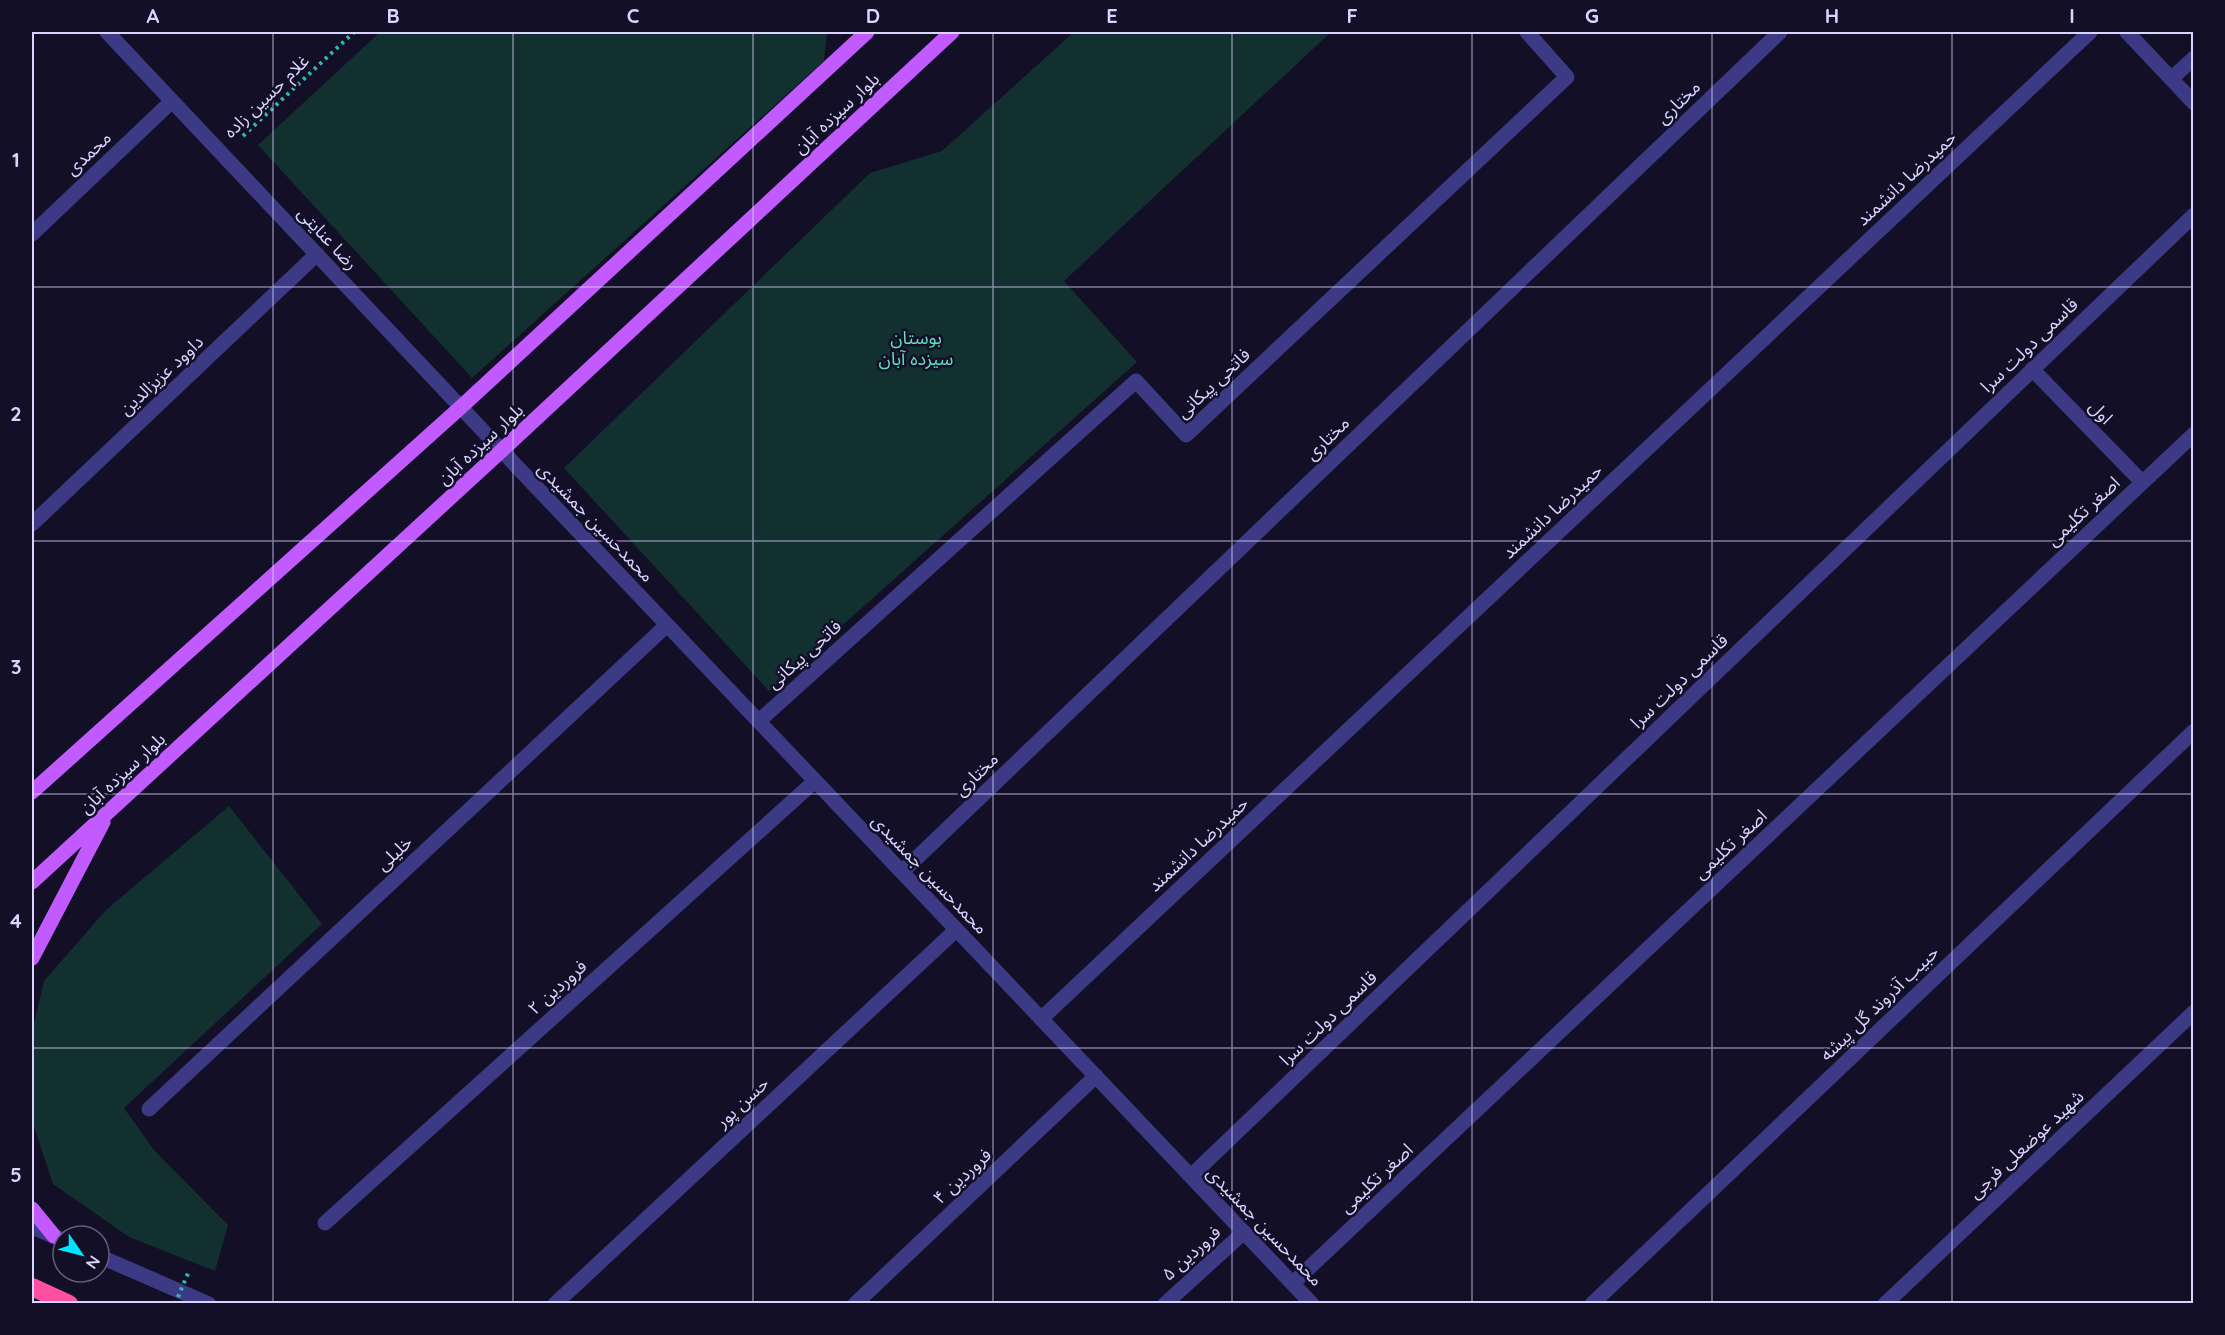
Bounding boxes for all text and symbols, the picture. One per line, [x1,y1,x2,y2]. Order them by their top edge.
text: A [147,3,160,28]
text: B [386,3,400,28]
text: C [627,3,640,28]
text: D [866,3,880,28]
text: E [1106,3,1118,28]
text: F [1346,3,1358,28]
text: G [1585,3,1599,28]
text: H [1825,3,1839,28]
text: I [2069,3,2075,28]
street label: غلام حسین زاده [218,49,316,145]
street label: بلوار سیزده آبان [788,67,884,159]
street label: مختاری [1651,75,1705,129]
street label: محمدی [60,126,116,180]
street label: حمیدرضا دانشمند [1851,126,1961,230]
text: 1 [12,147,20,172]
street label: رضا عنایتی [293,202,363,274]
street label: قاسمی دولت سرا [1975,293,2083,397]
park label: بوستان سیزده آبان [879,326,953,370]
street label: داوود عزیزالدین [114,330,208,420]
street label: فاتحی پیکانی [1171,343,1255,423]
street label: اول [2084,395,2118,429]
street label: بلوار سیزده آبان [432,398,528,490]
text: 2 [10,401,22,426]
street label: مختاری [1300,411,1354,465]
street label: محمدحسین جمشیدی [533,457,659,587]
street label: حمیدرضا دانشمند [1497,459,1607,563]
street label: اصغر تکلیمی [2041,471,2125,551]
street label: فاتحی پیکانی [762,614,846,694]
street label: قاسمی دولت سرا [1625,629,1733,733]
text: 3 [11,654,21,679]
street label: بلوار سیزده آبان [74,727,170,819]
street label: مختاری [949,747,1003,801]
street label: حمیدرضا دانشمند [1143,792,1253,896]
street label: اصغر تکلیمی [1688,804,1772,884]
street label: محمدحسین جمشیدی [867,809,993,939]
street label: خلیلی [371,830,417,876]
text: 4 [10,908,22,933]
street label: حبیب آذروند گل پیشه [1815,940,1943,1066]
street label: فروردین ۲ [523,954,591,1020]
street label: قاسمی دولت سرا [1274,966,1382,1070]
street label: حسن پور [710,1072,774,1133]
street label: شهید عوضعلی فرجی [1963,1085,2089,1203]
street label: اصغر تکلیمی [1334,1138,1418,1218]
street label: فروردین ۴ [928,1143,996,1209]
street label: محمدحسین جمشیدی [1202,1161,1328,1291]
text: 5 [10,1162,22,1187]
street label: فروردین ۵ [1157,1220,1225,1286]
north arrow [51,1224,111,1284]
text: N [82,1252,105,1273]

